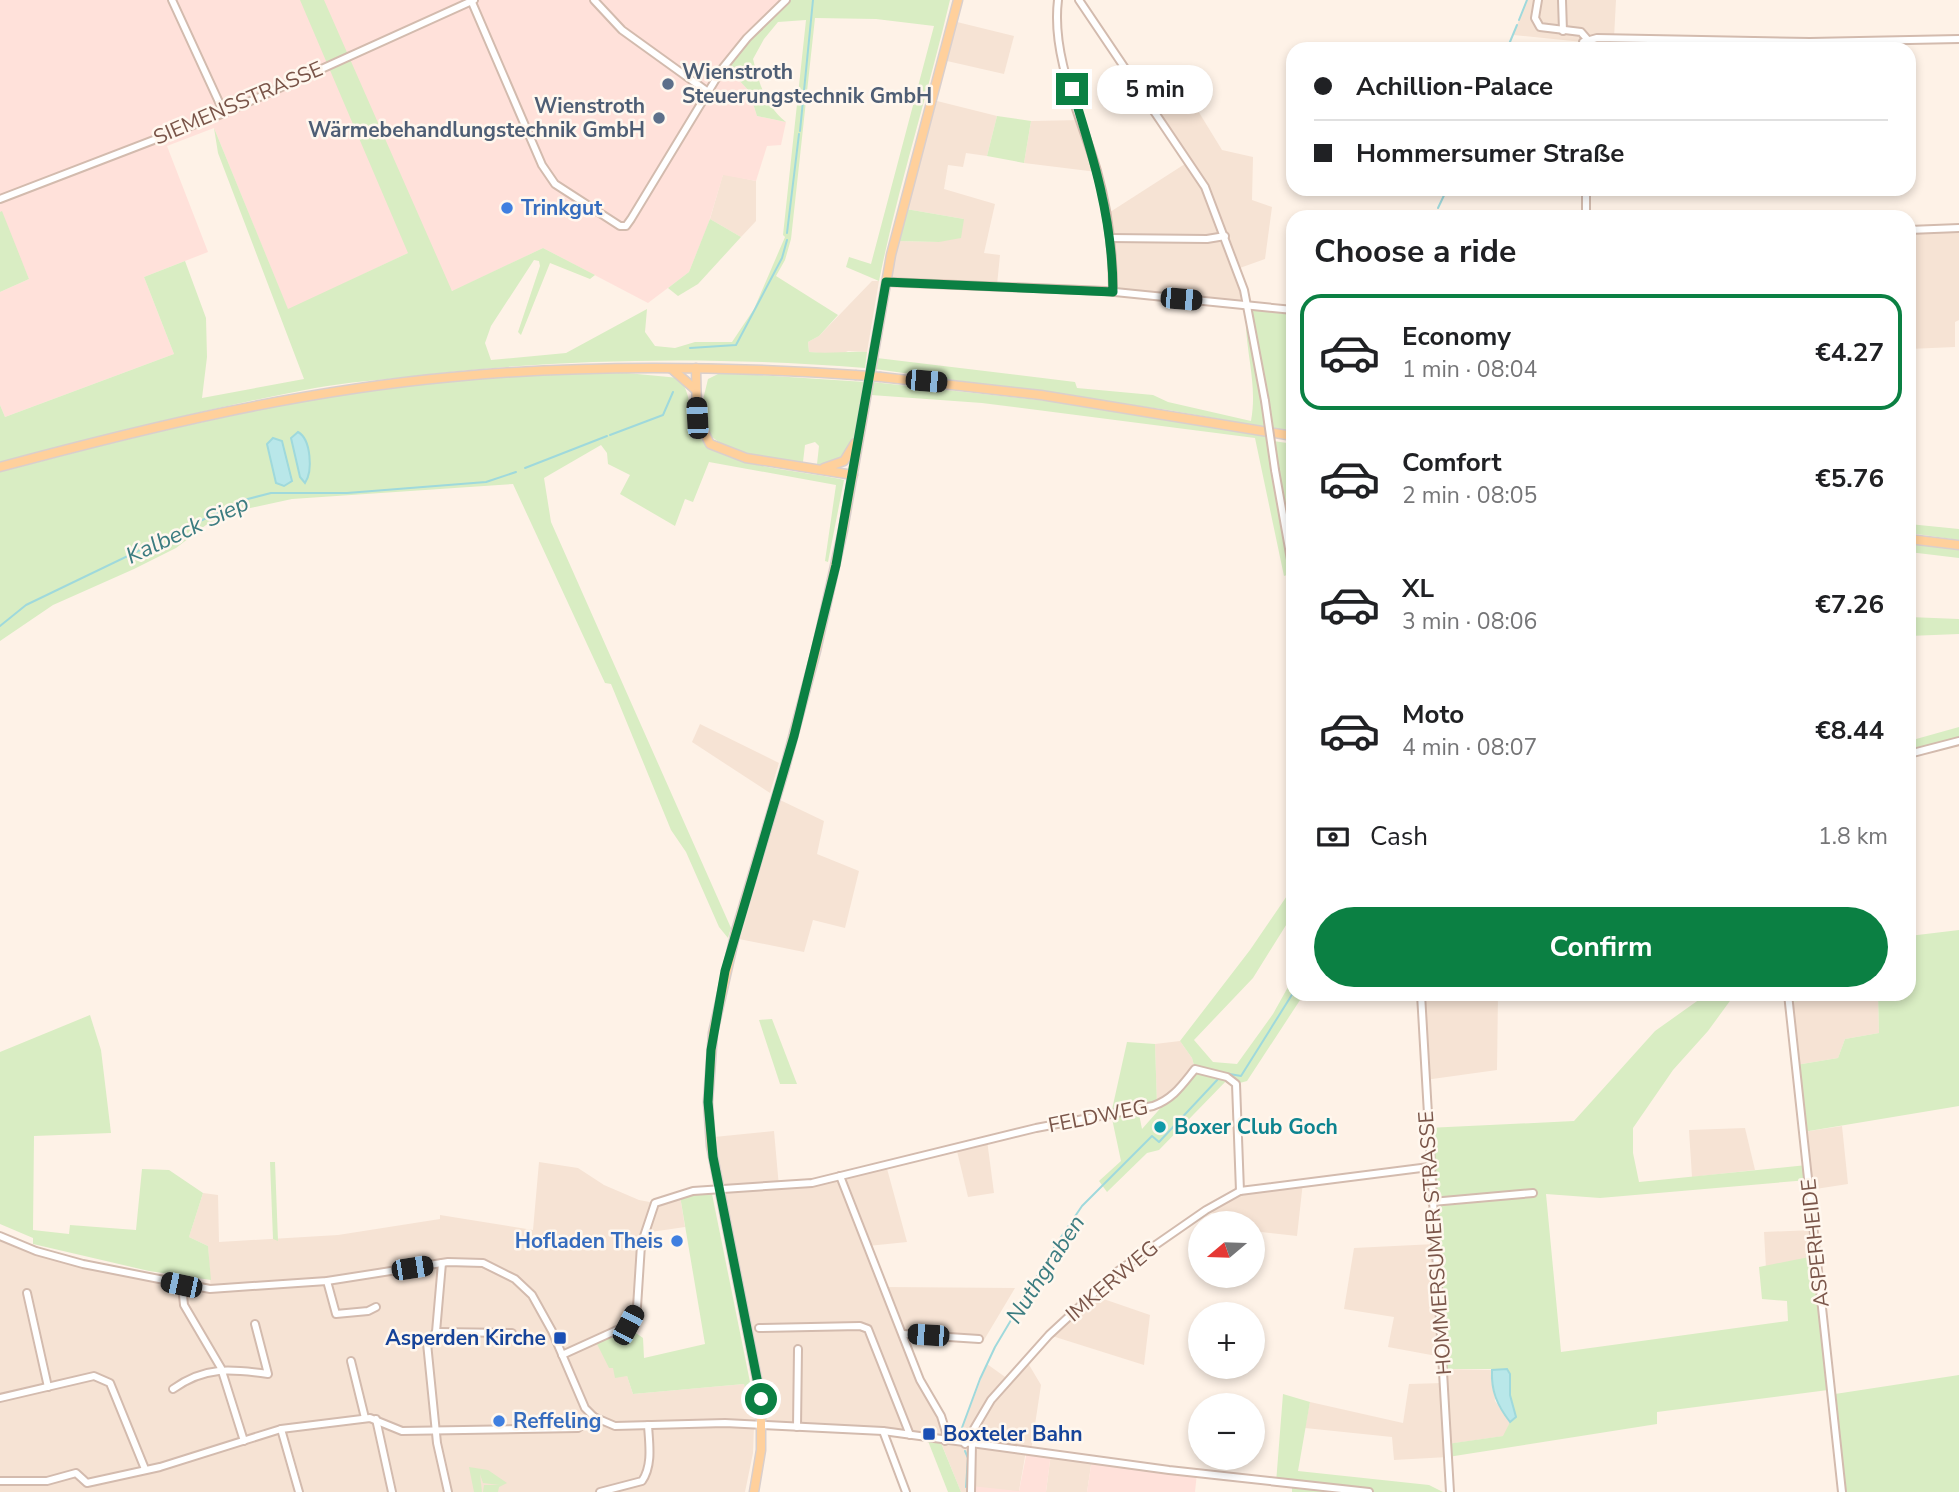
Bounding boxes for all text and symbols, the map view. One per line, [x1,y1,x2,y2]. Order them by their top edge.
street label: SIEMENSSTRASSE [149,55,327,151]
place label: Wienstroth Steuerungstechnik GmbH [682,58,932,110]
callout: 5 min [1096,64,1212,114]
text: Achillion-Palace [1356,69,1553,104]
route end [1056,73,1088,105]
text: 5 min [1125,74,1185,105]
marker: Wienstroth Steuerungstechnik GmbH [660,76,676,92]
place label: Wienstroth Wärmebehandlungstechnik GmbH [308,92,645,144]
marker: Wienstroth Wärmebehandlungstechnik GmbH [651,110,667,126]
text: Hommersumer Straße [1356,136,1624,171]
place label: Trinkgut [521,194,603,222]
marker: Trinkgut [499,200,515,216]
text: Choose a ride [1314,230,1516,273]
car [1160,287,1203,311]
text: Economy [1402,319,1511,354]
icon: car [1318,321,1381,384]
text: €4.27 [1815,335,1884,370]
text: 1 min · 08:04 [1402,354,1537,385]
car [905,369,948,393]
car [686,396,709,440]
text: Comfort [1402,445,1502,480]
icon: car [1318,447,1381,510]
text: €5.76 [1815,461,1884,496]
text: 2 min · 08:05 [1402,480,1537,511]
water label: Kalbeck Siep [121,487,254,571]
text: XL [1402,571,1434,606]
icon: car [1318,573,1381,636]
text: €7.26 [1815,587,1884,622]
text: 3 min · 08:06 [1402,606,1537,637]
text: Moto [1402,697,1464,732]
icon: car [1318,699,1381,762]
text: €8.44 [1815,713,1884,748]
text: 4 min · 08:07 [1402,732,1537,763]
icon: cash [1314,818,1352,856]
text: Cash [1370,819,1428,854]
text: 1.8 km [1818,821,1888,852]
button: Confirm [1314,907,1888,987]
street label: FELDWEG [1046,1093,1150,1139]
street label: HOMMERSUMER STRASSE [1412,1110,1458,1376]
place label: Boxer Club Goch [1174,1113,1338,1141]
marker: Boxer Club Goch [1152,1119,1168,1135]
street label: ASPERHEIDE [1794,1177,1836,1309]
water label: Nuthgraben [999,1209,1092,1330]
north arrow [1188,1211,1265,1288]
map controls [1188,1211,1265,1470]
place label: Hofladen Theis [515,1227,663,1255]
marker: Hofladen Theis [669,1233,685,1249]
street label: IMKERWEG [1060,1234,1164,1328]
car [390,1254,435,1282]
car [159,1270,204,1300]
car [609,1302,648,1348]
button: + [1188,1302,1265,1379]
car [907,1323,950,1347]
place label: Asperden Kirche [385,1324,546,1352]
marker: Asperden Kirche [552,1330,568,1346]
route start [745,1383,777,1415]
button: − [1188,1393,1265,1470]
place label: Reffeling [513,1407,601,1435]
marker: Reffeling [491,1413,507,1429]
place label: Boxteler Bahn [943,1420,1082,1448]
marker: Boxteler Bahn [921,1426,937,1442]

